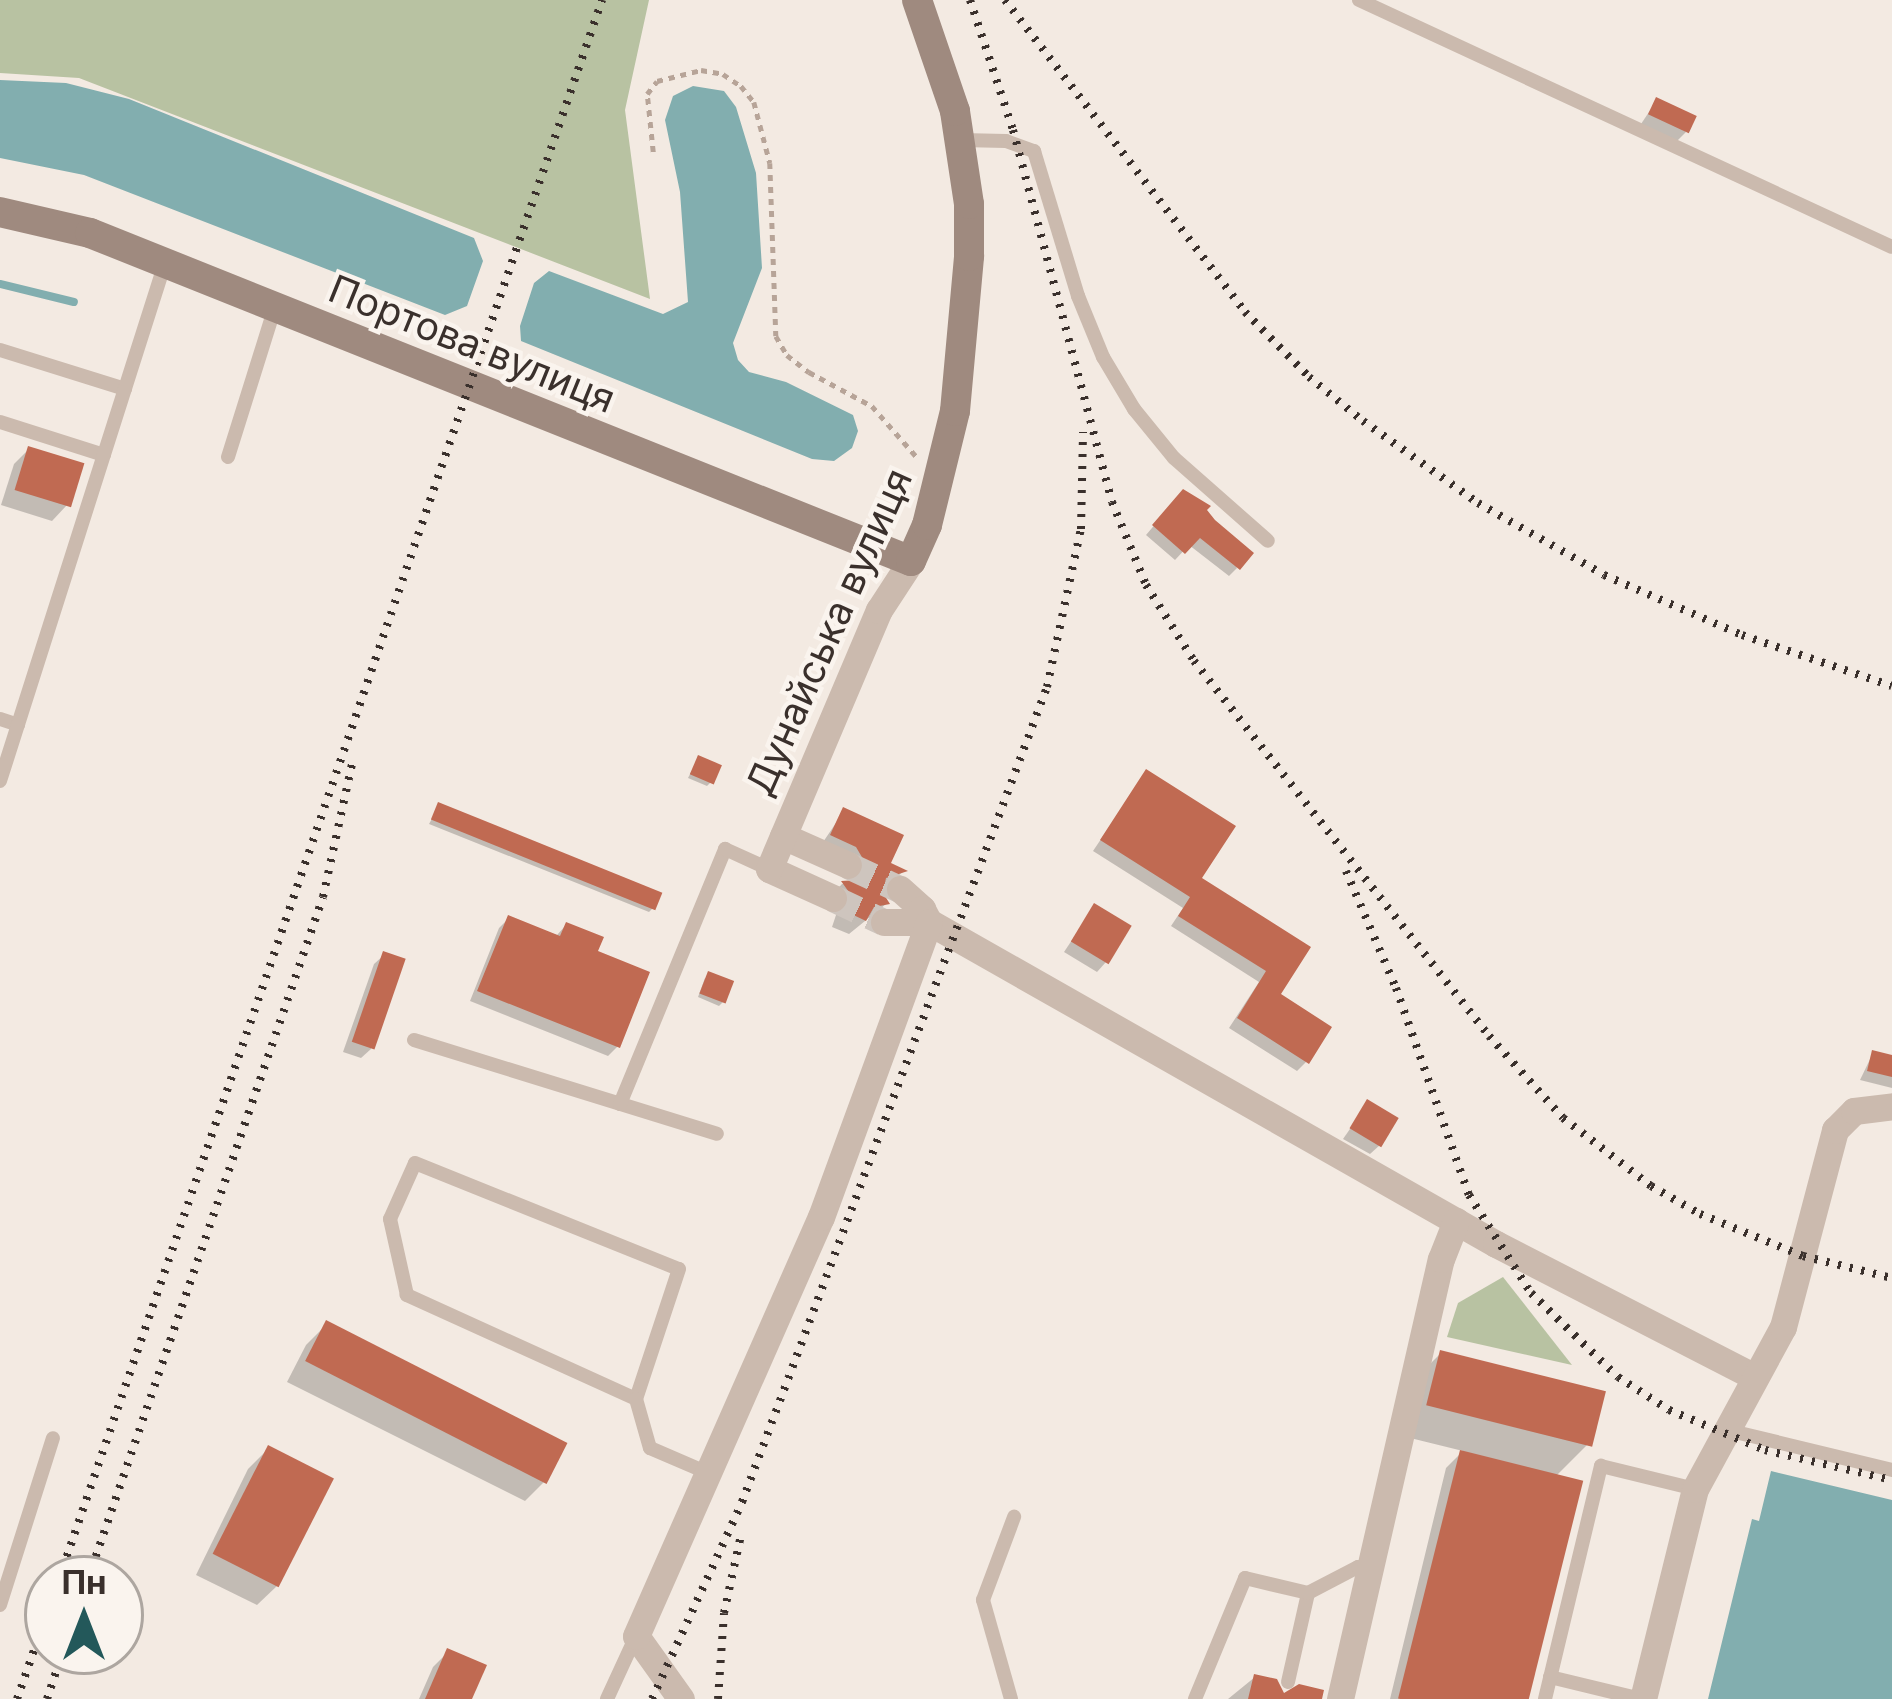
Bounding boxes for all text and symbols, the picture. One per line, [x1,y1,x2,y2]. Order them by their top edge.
street label: Портова вулиця [322,265,622,423]
street label: Дунайська вулиця [736,461,922,803]
north arrow [24,1555,144,1675]
text: Пн [61,1562,107,1602]

